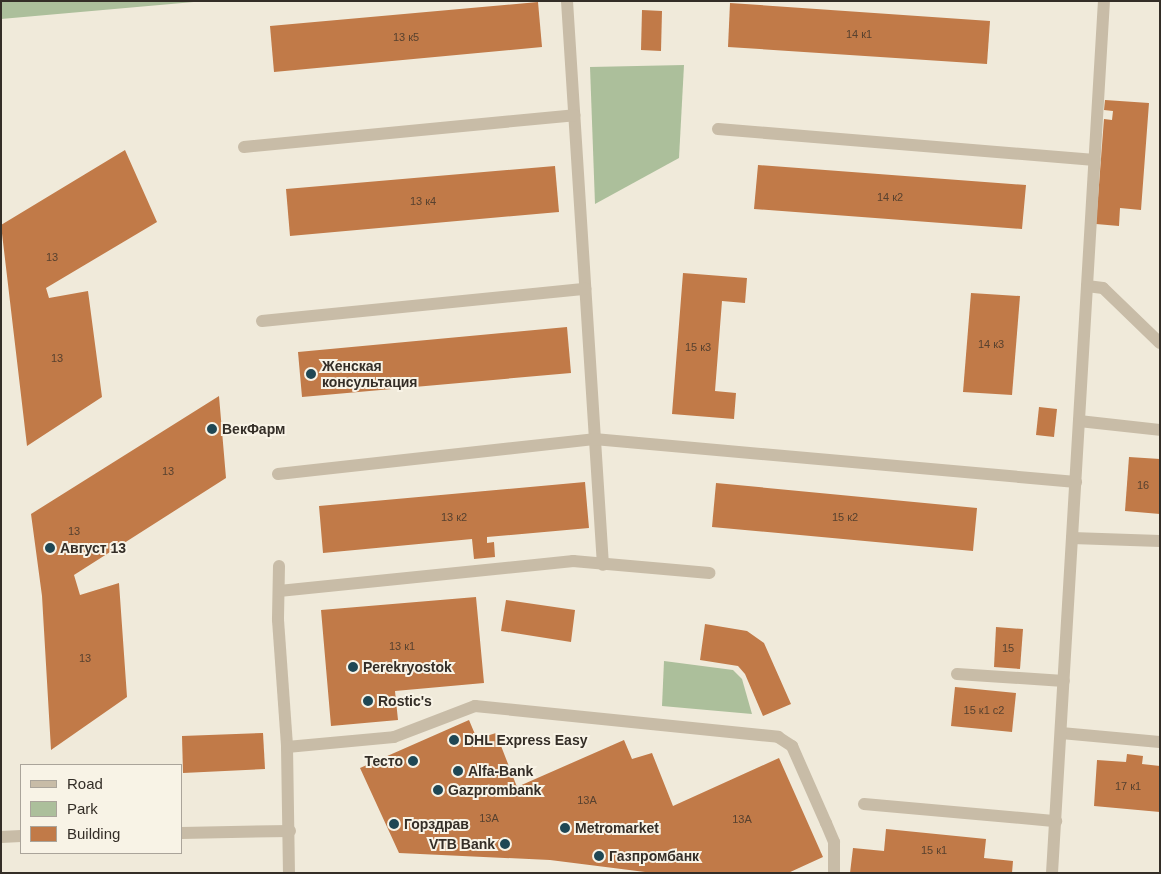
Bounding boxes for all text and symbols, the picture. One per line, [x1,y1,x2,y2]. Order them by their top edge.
house number: 14 к1 [846,27,872,41]
house number: 13 к5 [393,30,419,44]
house number: 14 к2 [877,190,903,204]
house number: 13 к4 [410,194,436,208]
house number: 13 [46,250,58,264]
house number: 14 к3 [978,337,1004,351]
house number: 15 к3 [685,340,711,354]
house number: 13 [51,351,63,365]
place label: Женская консультация [322,358,418,391]
marker: Женская консультация [304,367,318,381]
place label: ВекФарм [222,421,285,437]
marker: ВекФарм [206,423,218,435]
house number: 13 [162,464,174,478]
house number: 16 [1137,478,1149,492]
house number: 13 к2 [441,510,467,524]
house number: 15 к2 [832,510,858,524]
house number: 13 [68,524,80,538]
place label: Август 13 [60,540,126,556]
marker: Август 13 [44,542,56,554]
house number: 13 к1 [389,639,415,653]
house number: 15 [1002,641,1014,655]
house number: 13 [79,651,91,665]
place label: Perekryostok [363,659,452,675]
marker: Perekryostok [347,661,359,673]
place label: Rostic's [378,693,432,709]
marker: Rostic's [362,695,374,707]
house number: 15 к1 с2 [964,703,1004,717]
place label: DHL Express Easy [464,732,588,748]
marker: DHL Express Easy [448,734,460,746]
place label: Тесто [365,753,403,769]
marker: Тесто [407,755,419,767]
place label: Alfa-Bank [468,763,533,779]
legend [20,764,182,854]
marker: Alfa-Bank [452,765,464,777]
text: Road [67,775,103,792]
house number: 17 к1 [1115,779,1141,793]
place label: Gazprombank [448,782,541,798]
marker: Gazprombank [432,784,444,796]
house number: 13А [577,793,597,807]
text: Park [67,800,98,817]
house number: 13А [479,811,499,825]
house number: 13А [732,812,752,826]
place label: Горздрав [404,816,469,832]
marker: Горздрав [388,818,400,830]
place label: Metromarket [575,820,659,836]
marker: Metromarket [559,822,571,834]
text: Building [67,825,120,842]
place label: VTB Bank [429,836,495,852]
marker: VTB Bank [499,838,511,850]
house number: 15 к1 [921,843,947,857]
place label: Газпромбанк [609,848,699,864]
marker: Газпромбанк [593,850,605,862]

